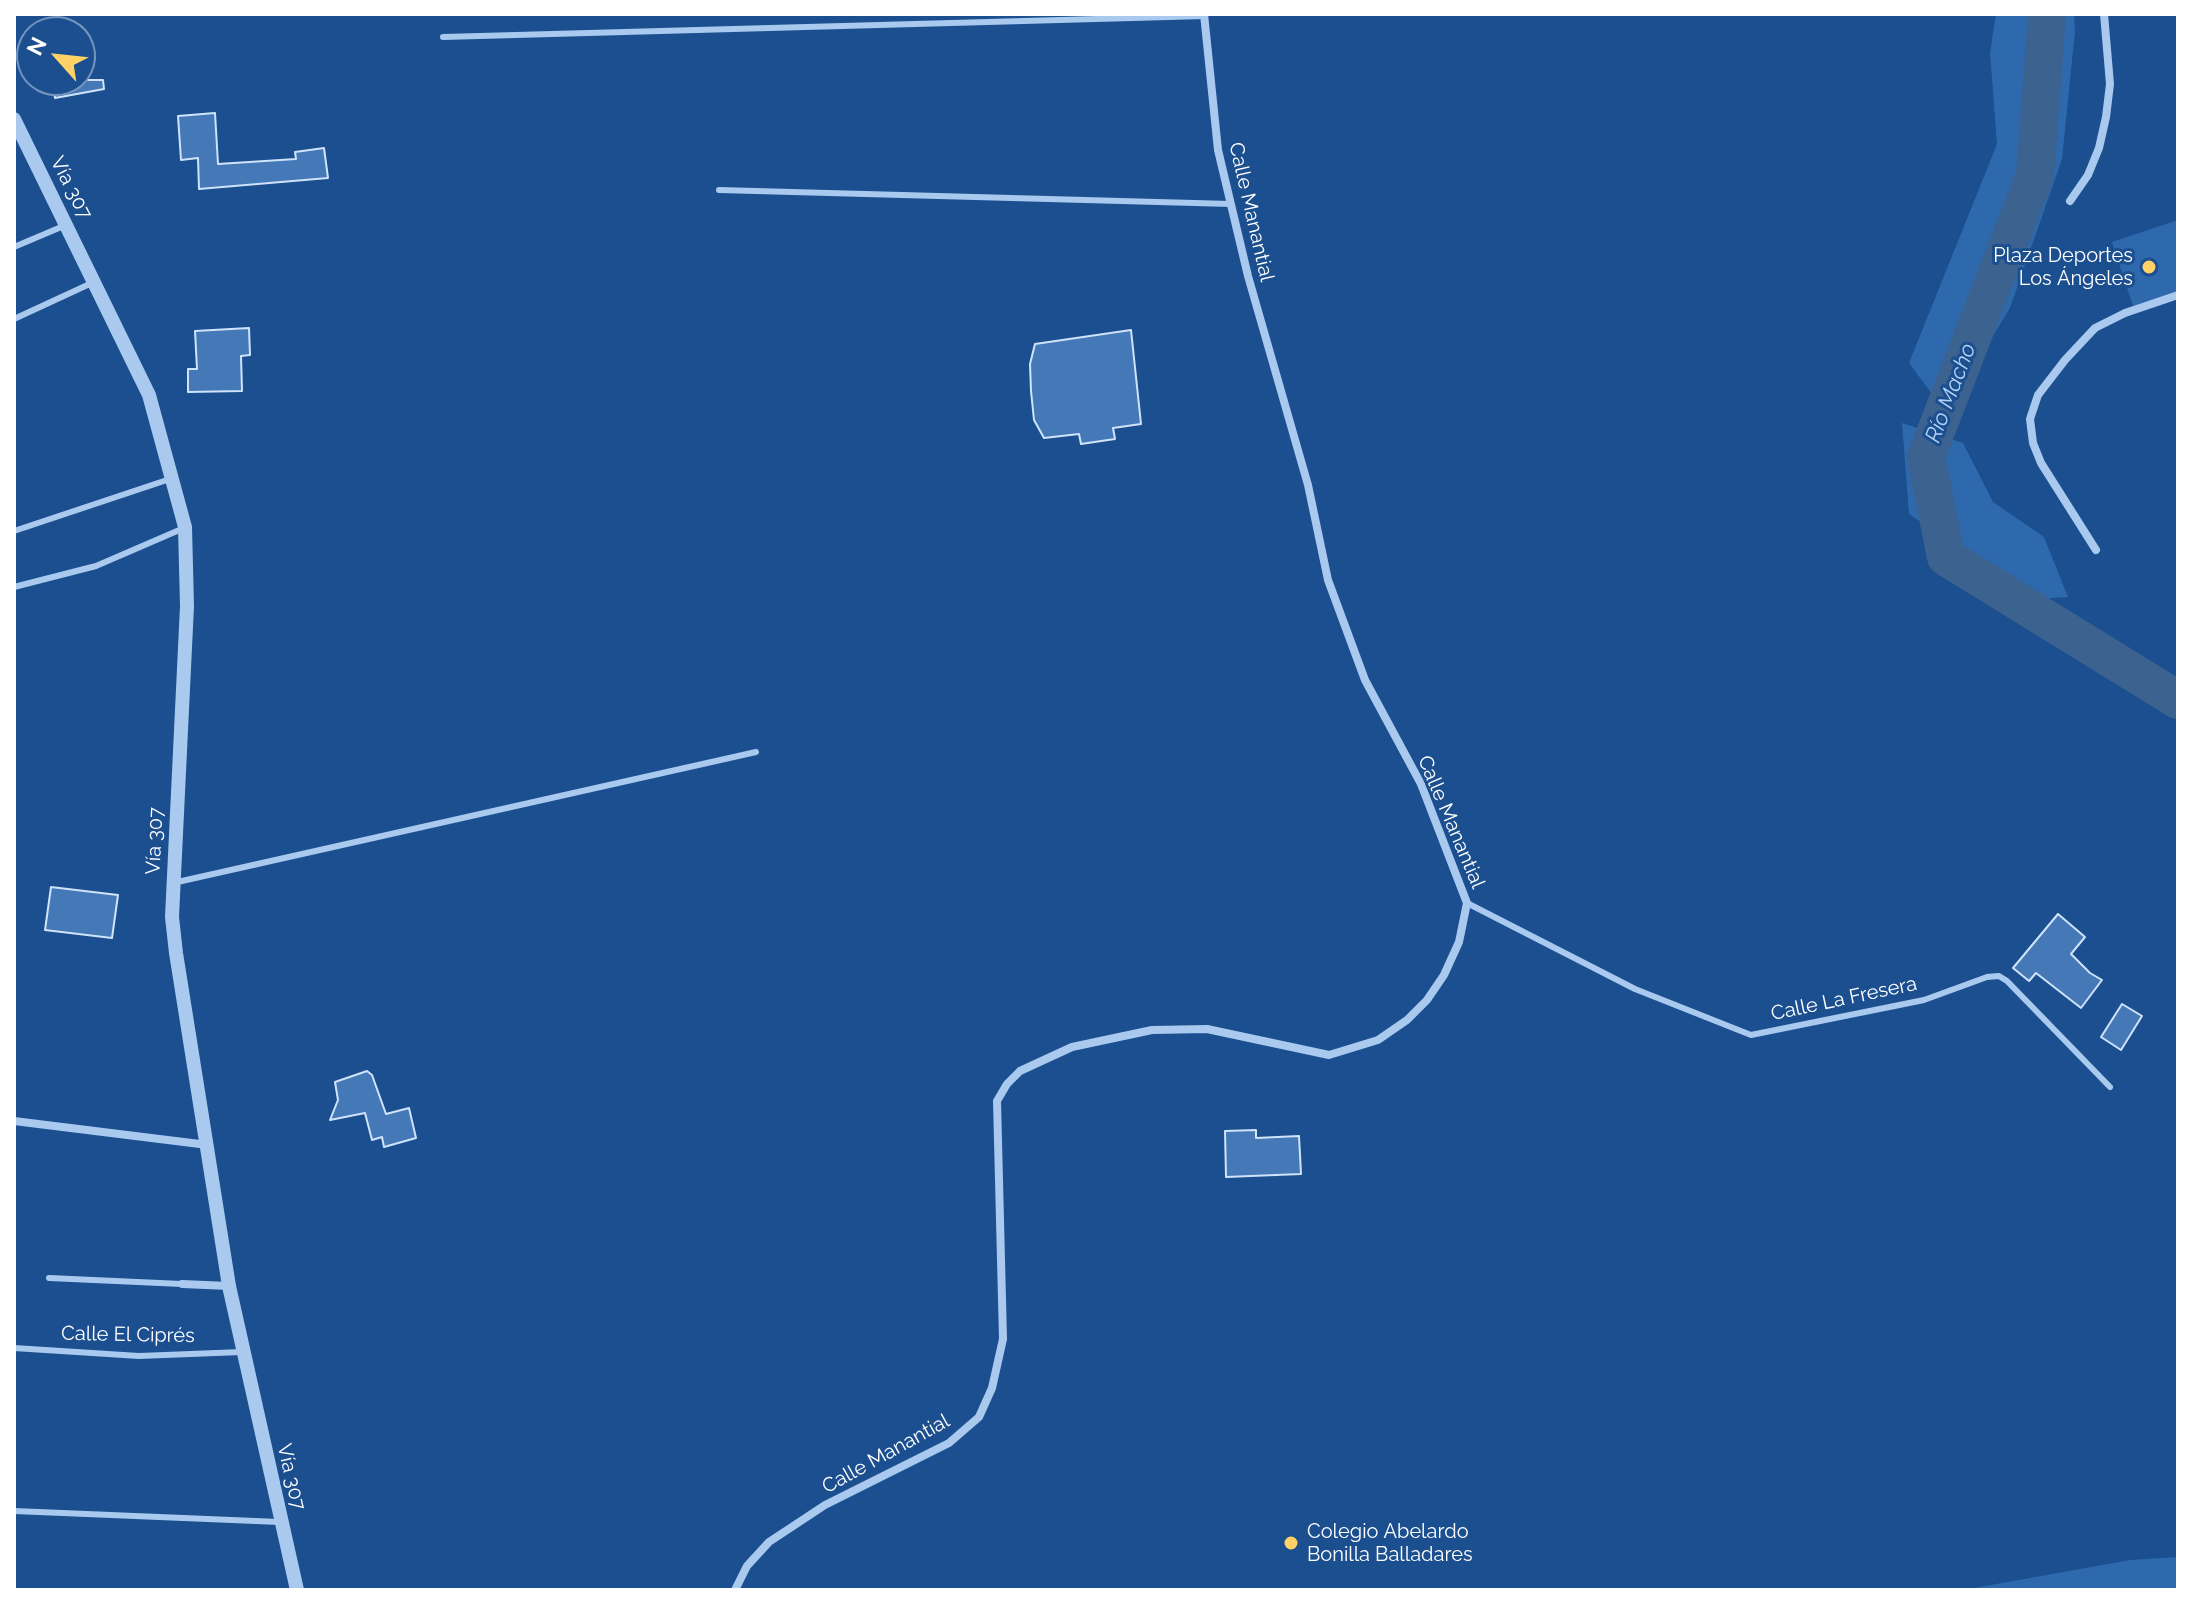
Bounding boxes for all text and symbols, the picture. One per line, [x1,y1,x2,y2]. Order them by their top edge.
north arrow [16,16,96,96]
text: N [21,33,52,59]
street label: Calle Manantial [1223,140,1279,284]
street label: Vía 307 [45,153,97,223]
place label: Plaza Deportes Los Ángeles [1993,244,2133,291]
marker: Plaza Deportes Los Ángeles [2140,258,2158,276]
water label: Río Macho [1920,340,1982,446]
street label: Calle Manantial [1412,752,1490,892]
street label: Vía 307 [141,807,169,875]
street label: Calle La Fresera [1769,972,1919,1026]
street label: Calle El Ciprés [61,1322,195,1348]
street label: Calle Manantial [818,1409,954,1499]
street label: Vía 307 [272,1441,310,1513]
place label: Colegio Abelardo Bonilla Balladares [1307,1520,1473,1567]
marker: Colegio Abelardo Bonilla Balladares [1282,1534,1300,1552]

